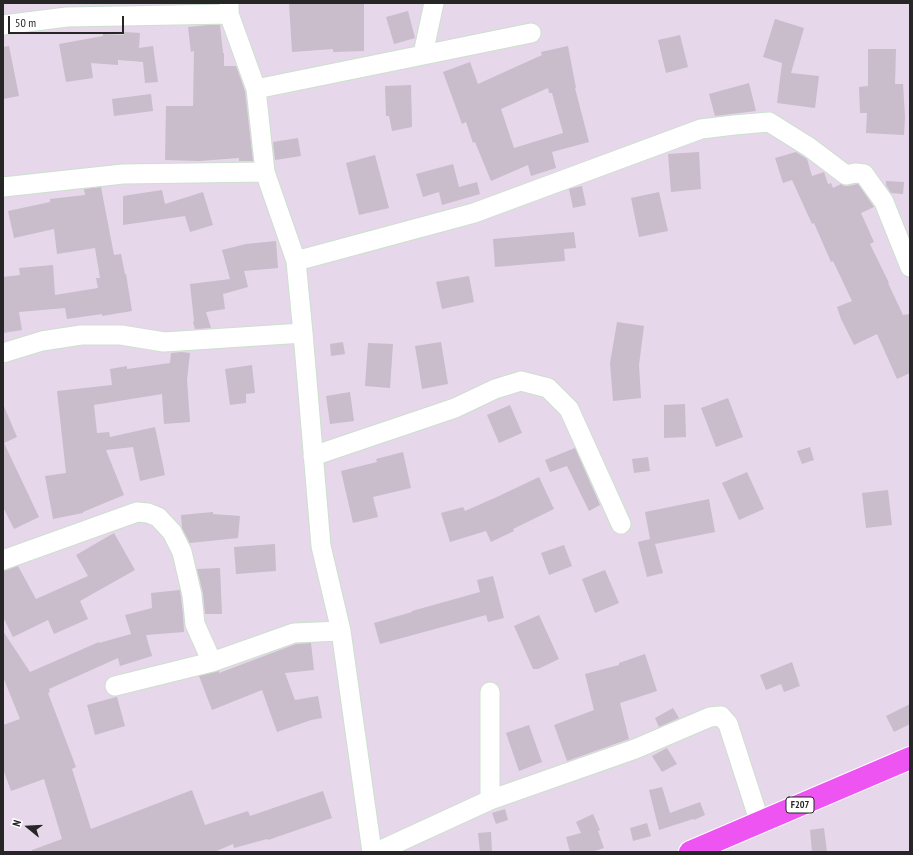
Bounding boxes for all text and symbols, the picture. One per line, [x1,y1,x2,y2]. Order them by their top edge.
scale bar [10,8,126,34]
text: 50 m [15,15,36,30]
road number: F207 [786,797,814,813]
north arrow [8,807,48,847]
text: N [9,818,24,828]

